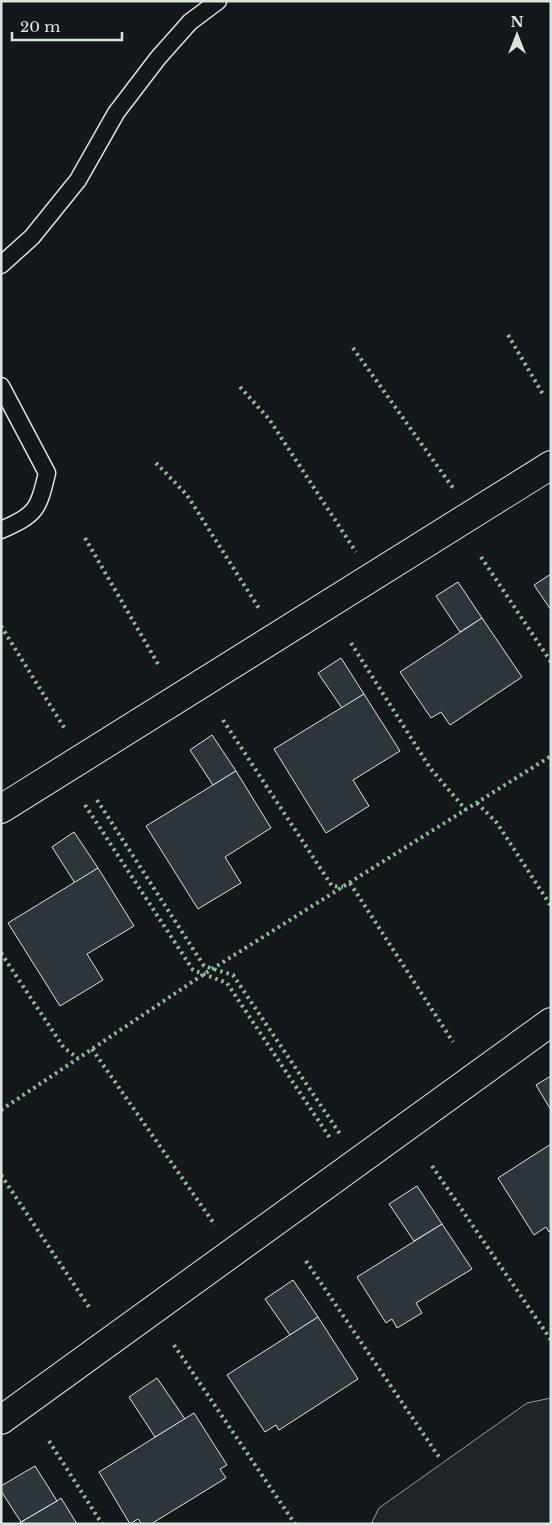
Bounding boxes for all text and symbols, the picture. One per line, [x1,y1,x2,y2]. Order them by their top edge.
scale bar [12,10,122,42]
north arrow [492,10,542,60]
text: N [510,13,524,31]
text: 20 m [20,17,60,36]

